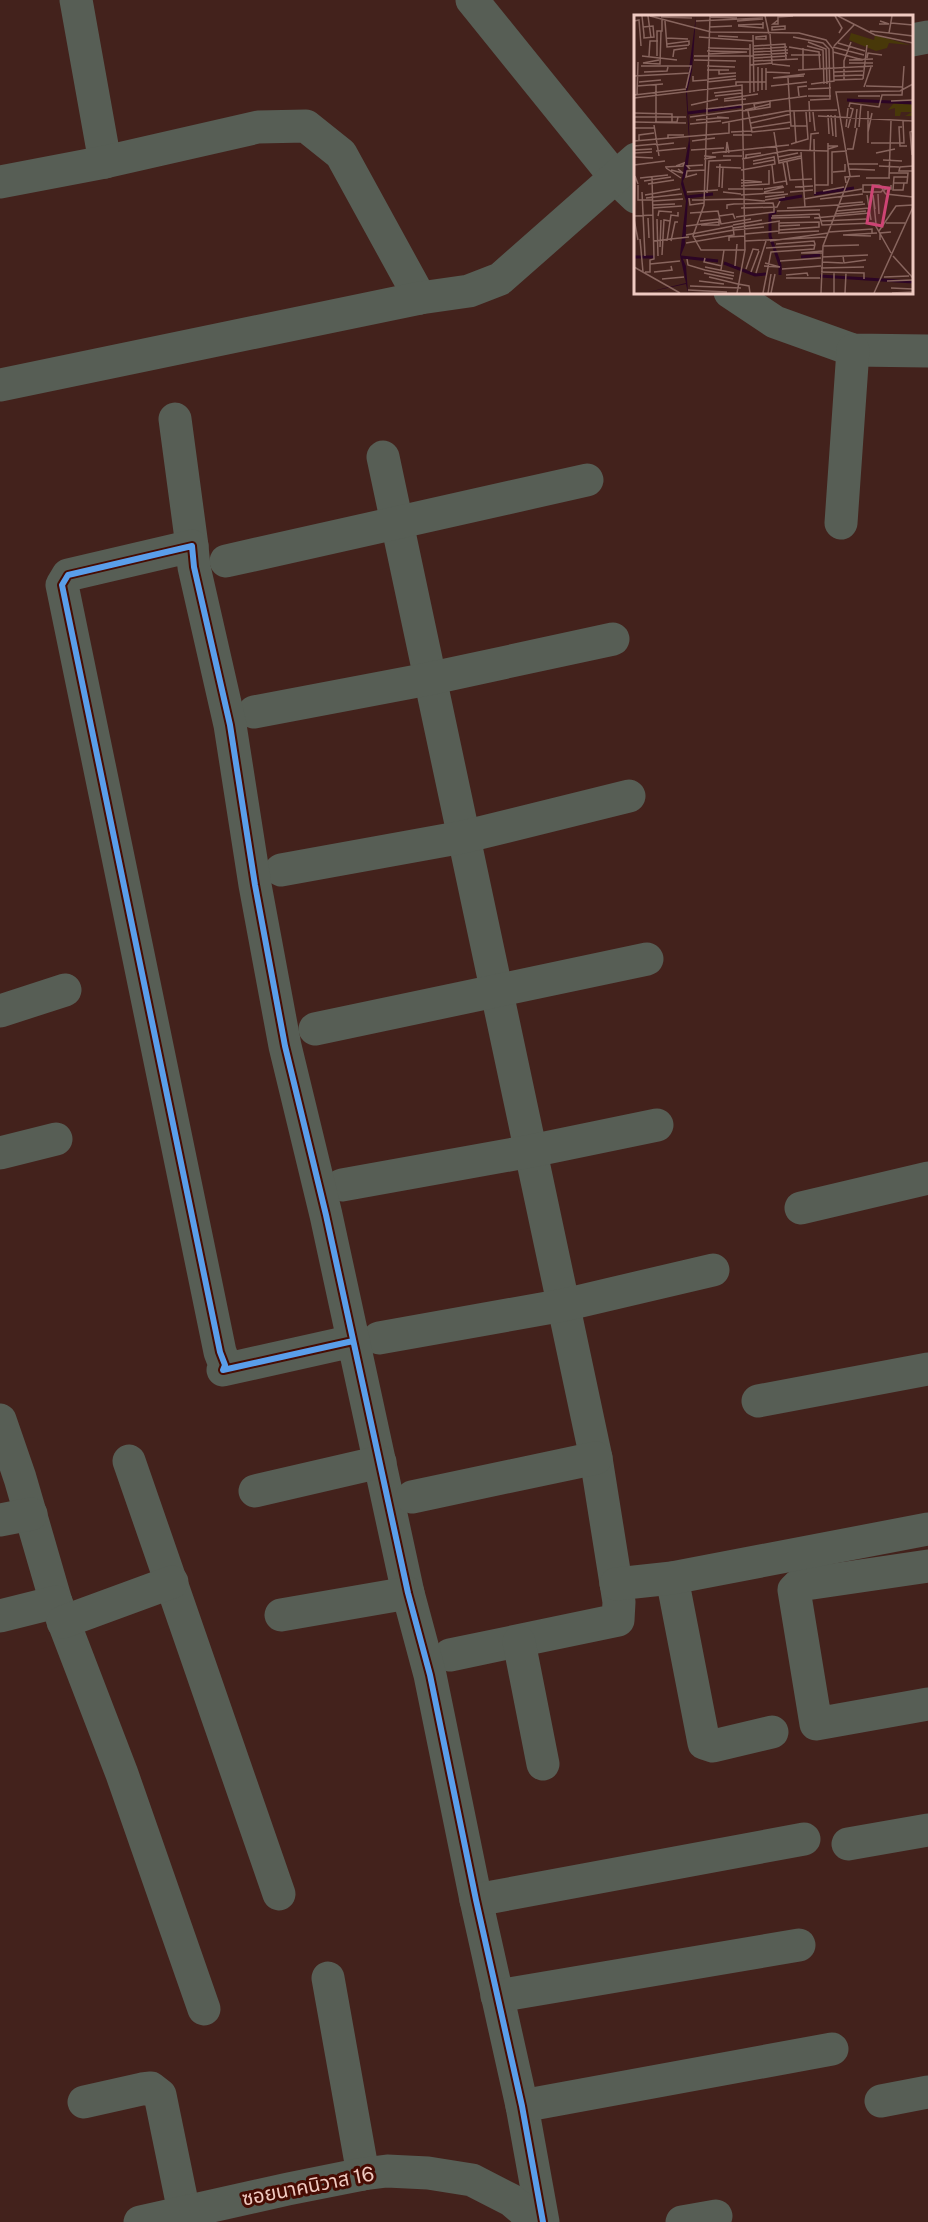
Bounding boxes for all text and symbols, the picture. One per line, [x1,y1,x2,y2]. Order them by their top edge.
inset map [634,15,913,294]
street label: ซอยนาคนิวาส 16 [240,2161,376,2211]

